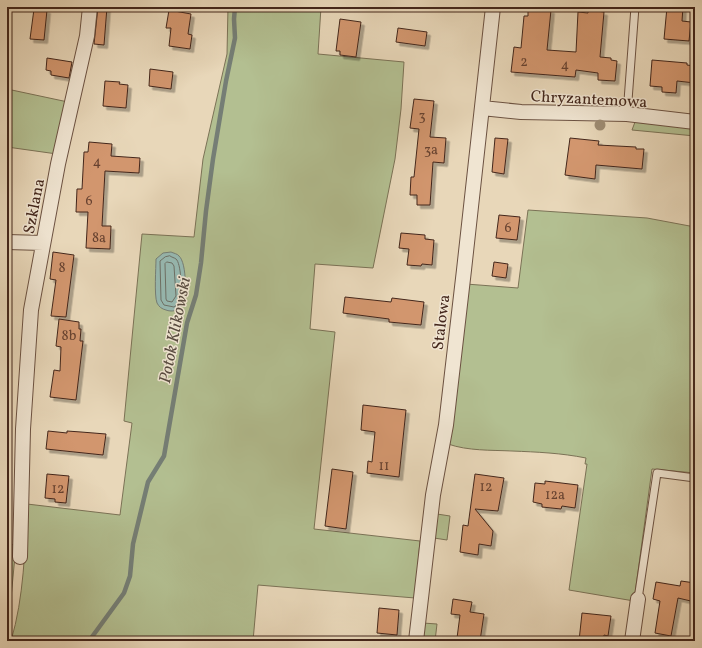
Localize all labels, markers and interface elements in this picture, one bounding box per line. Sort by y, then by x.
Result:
house number: 2 [520,53,528,72]
house number: 4 [561,56,569,75]
street label: Chryzantemowa [530,86,648,114]
house number: 3 [418,107,426,126]
house number: 3a [424,141,438,160]
house number: 4 [93,153,101,172]
street label: Szklana [19,177,51,236]
house number: 6 [85,192,93,211]
house number: 6 [504,219,512,238]
house number: 8a [92,229,106,248]
house number: 8 [58,259,66,278]
water label: Potok Klikowski [154,275,197,385]
street label: Stalowa [428,293,456,351]
house number: 8b [62,327,77,346]
house number: 11 [379,457,389,476]
house number: 12 [480,478,492,497]
house number: 12 [52,480,64,499]
house number: 12a [545,486,565,505]

